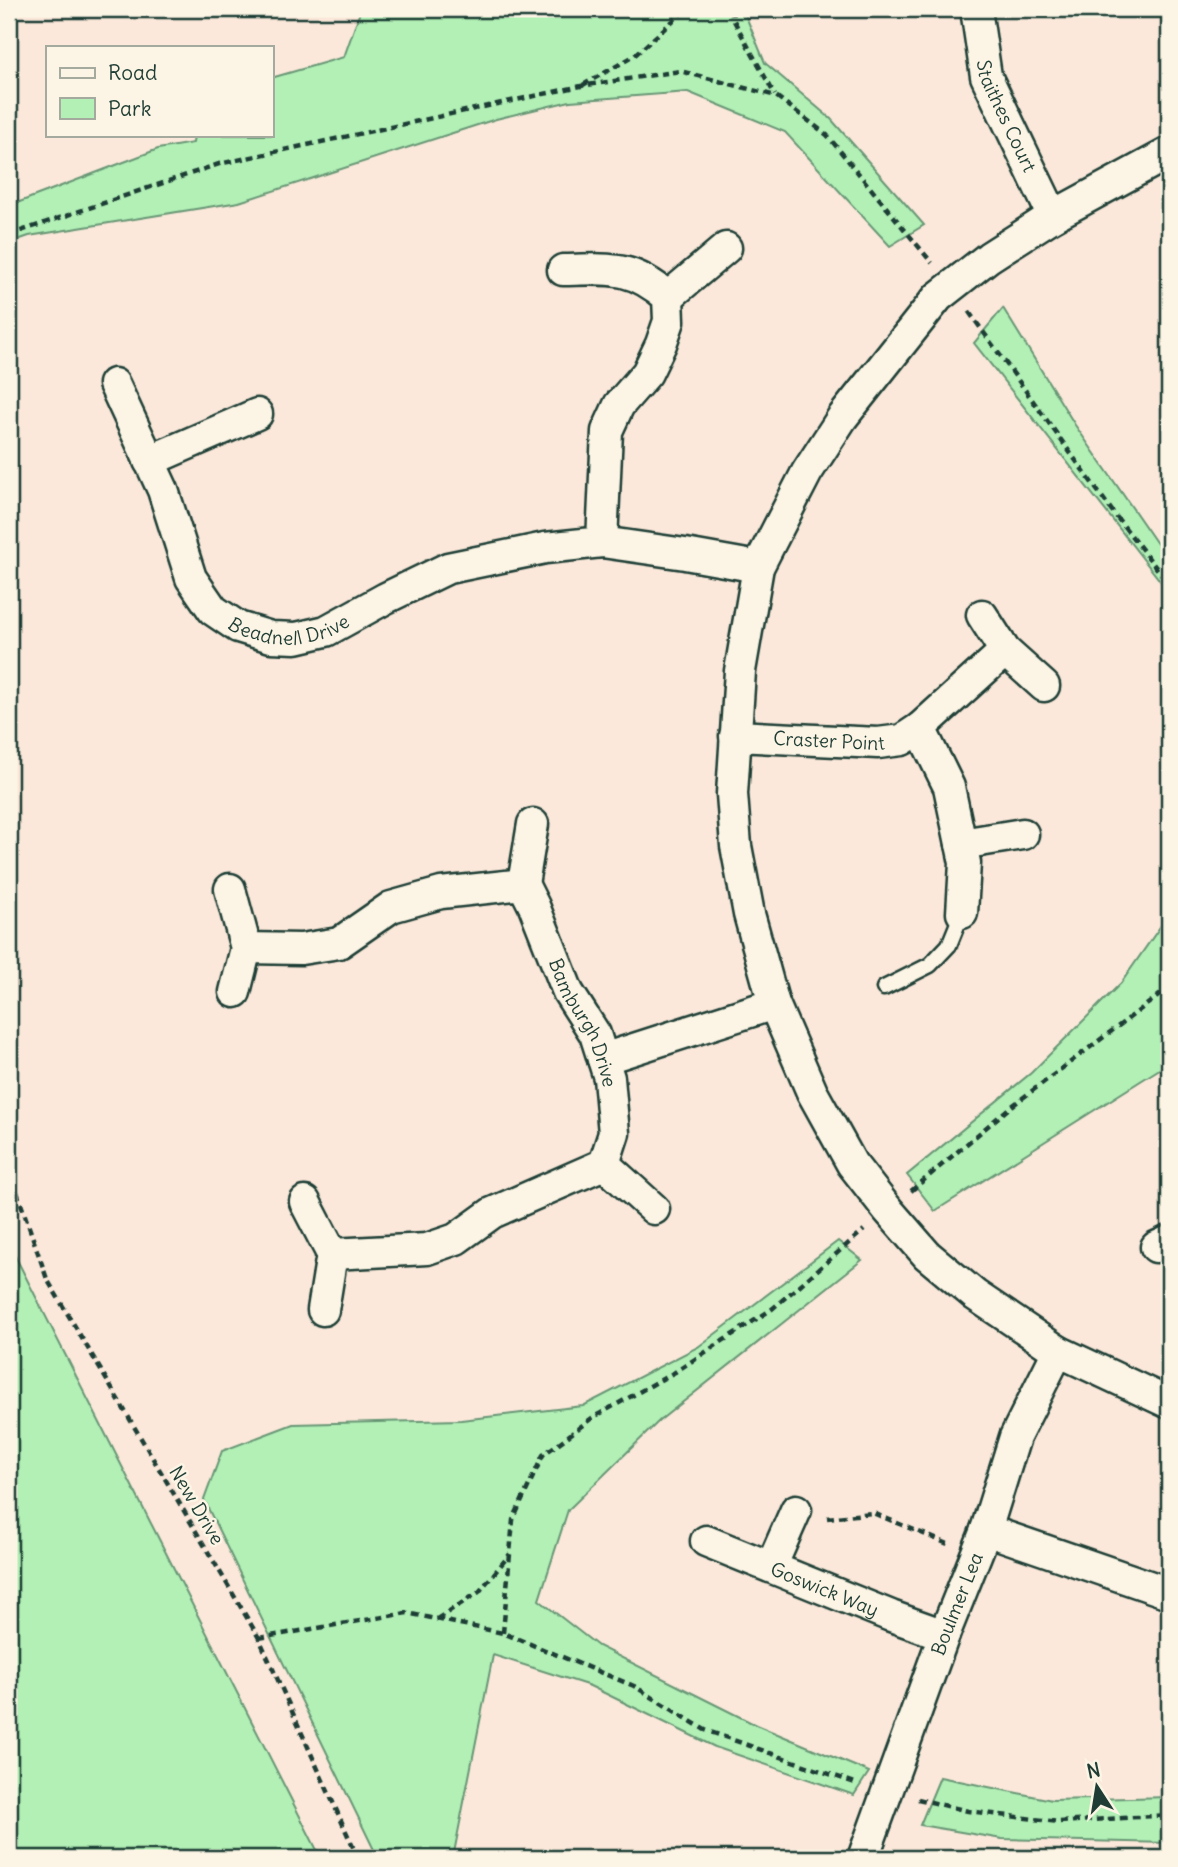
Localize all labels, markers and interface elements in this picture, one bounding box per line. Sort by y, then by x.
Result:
legend [46,46,273,136]
street label: Staithes Court [972,58,1042,176]
text: Road [108,59,157,86]
text: Park [108,95,151,122]
street label: Beadnell Drive [224,609,353,650]
street label: Craster Point [773,726,886,755]
street label: Bamburgh Drive [544,955,622,1088]
street label: New Drive [164,1461,230,1549]
street label: Boulmer Lea [926,1549,988,1658]
street label: Goswick Way [767,1556,882,1622]
north arrow [1062,1752,1132,1822]
text: N [1085,1757,1102,1783]

